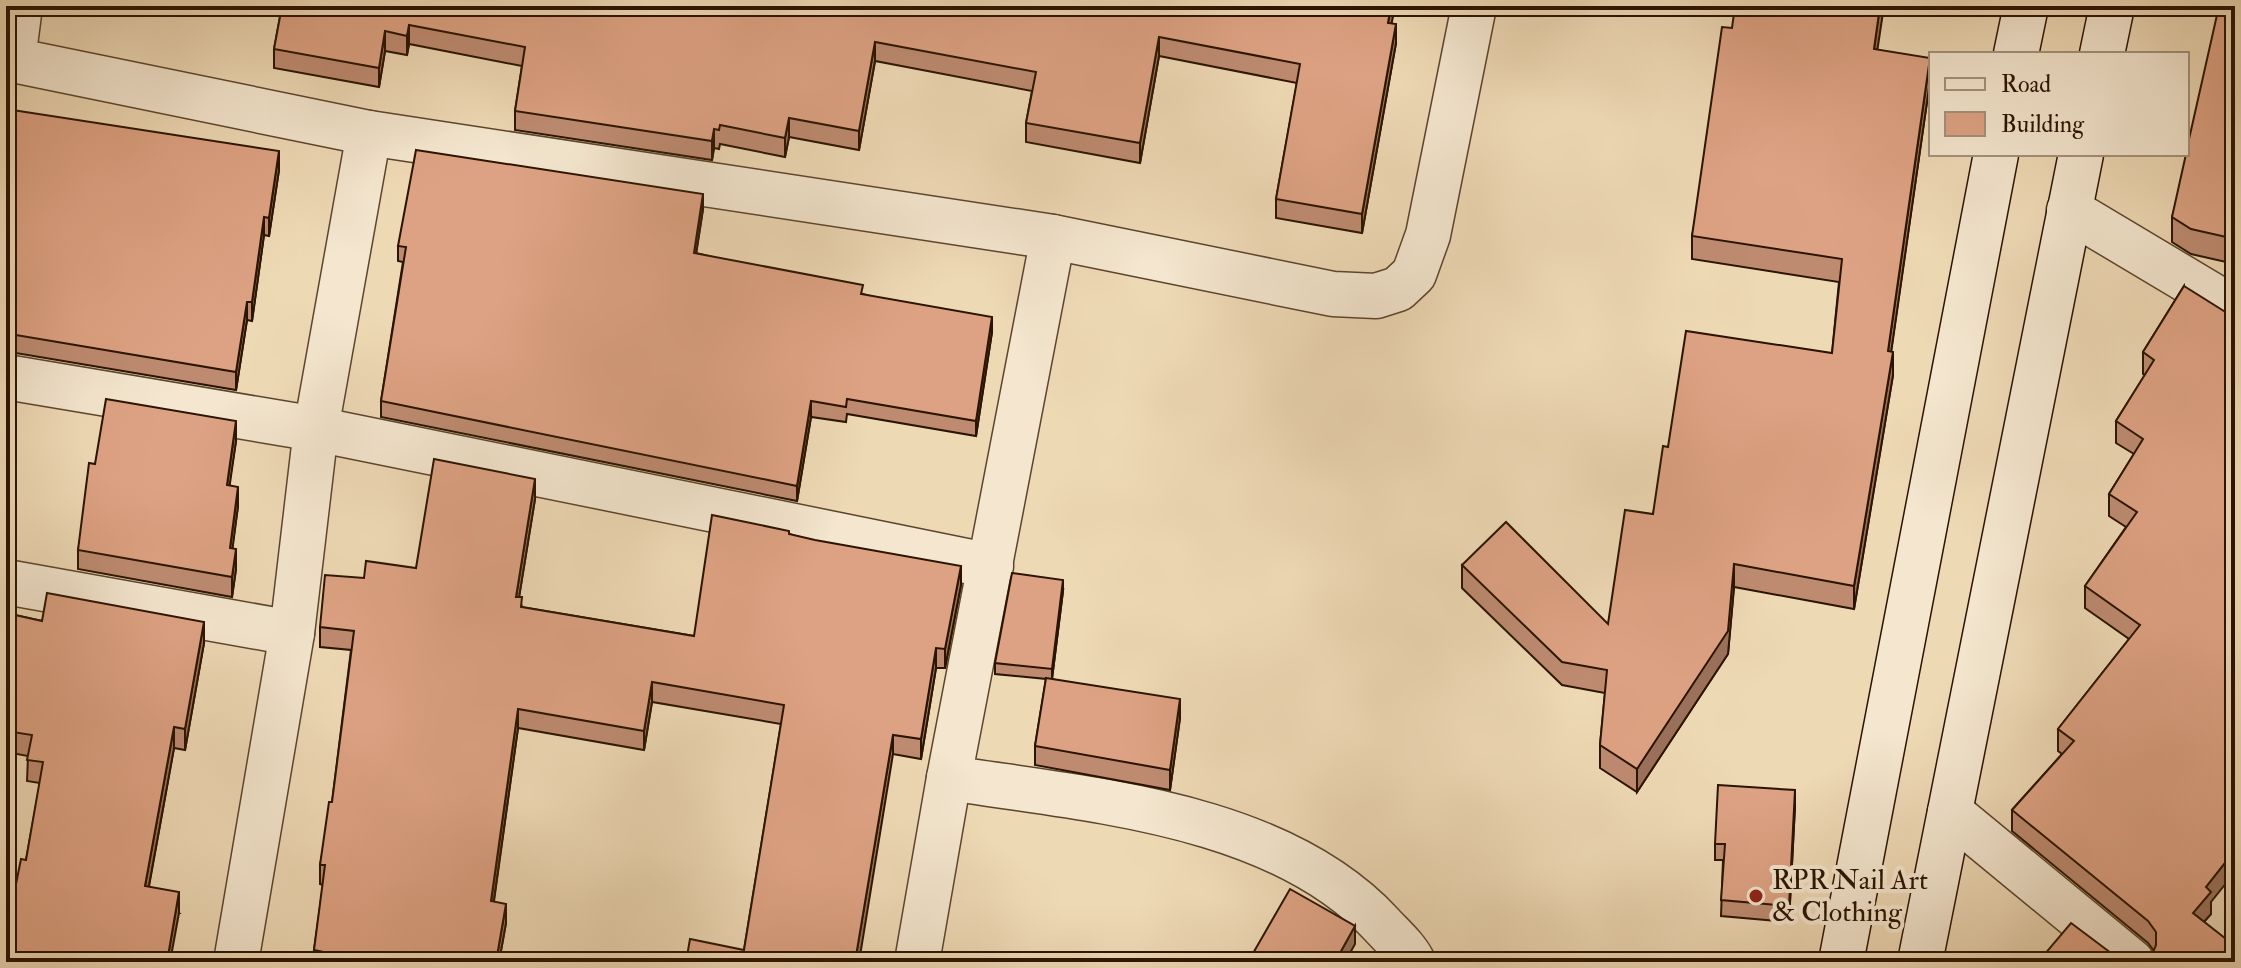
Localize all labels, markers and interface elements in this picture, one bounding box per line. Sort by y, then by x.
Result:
legend [1929,52,2189,156]
text: Road [2001,69,2051,100]
text: Building [2001,109,2085,140]
place label: RPR Nail Art & Clothing [1772,863,1928,930]
marker: RPR Nail Art & Clothing [1747,887,1765,905]

